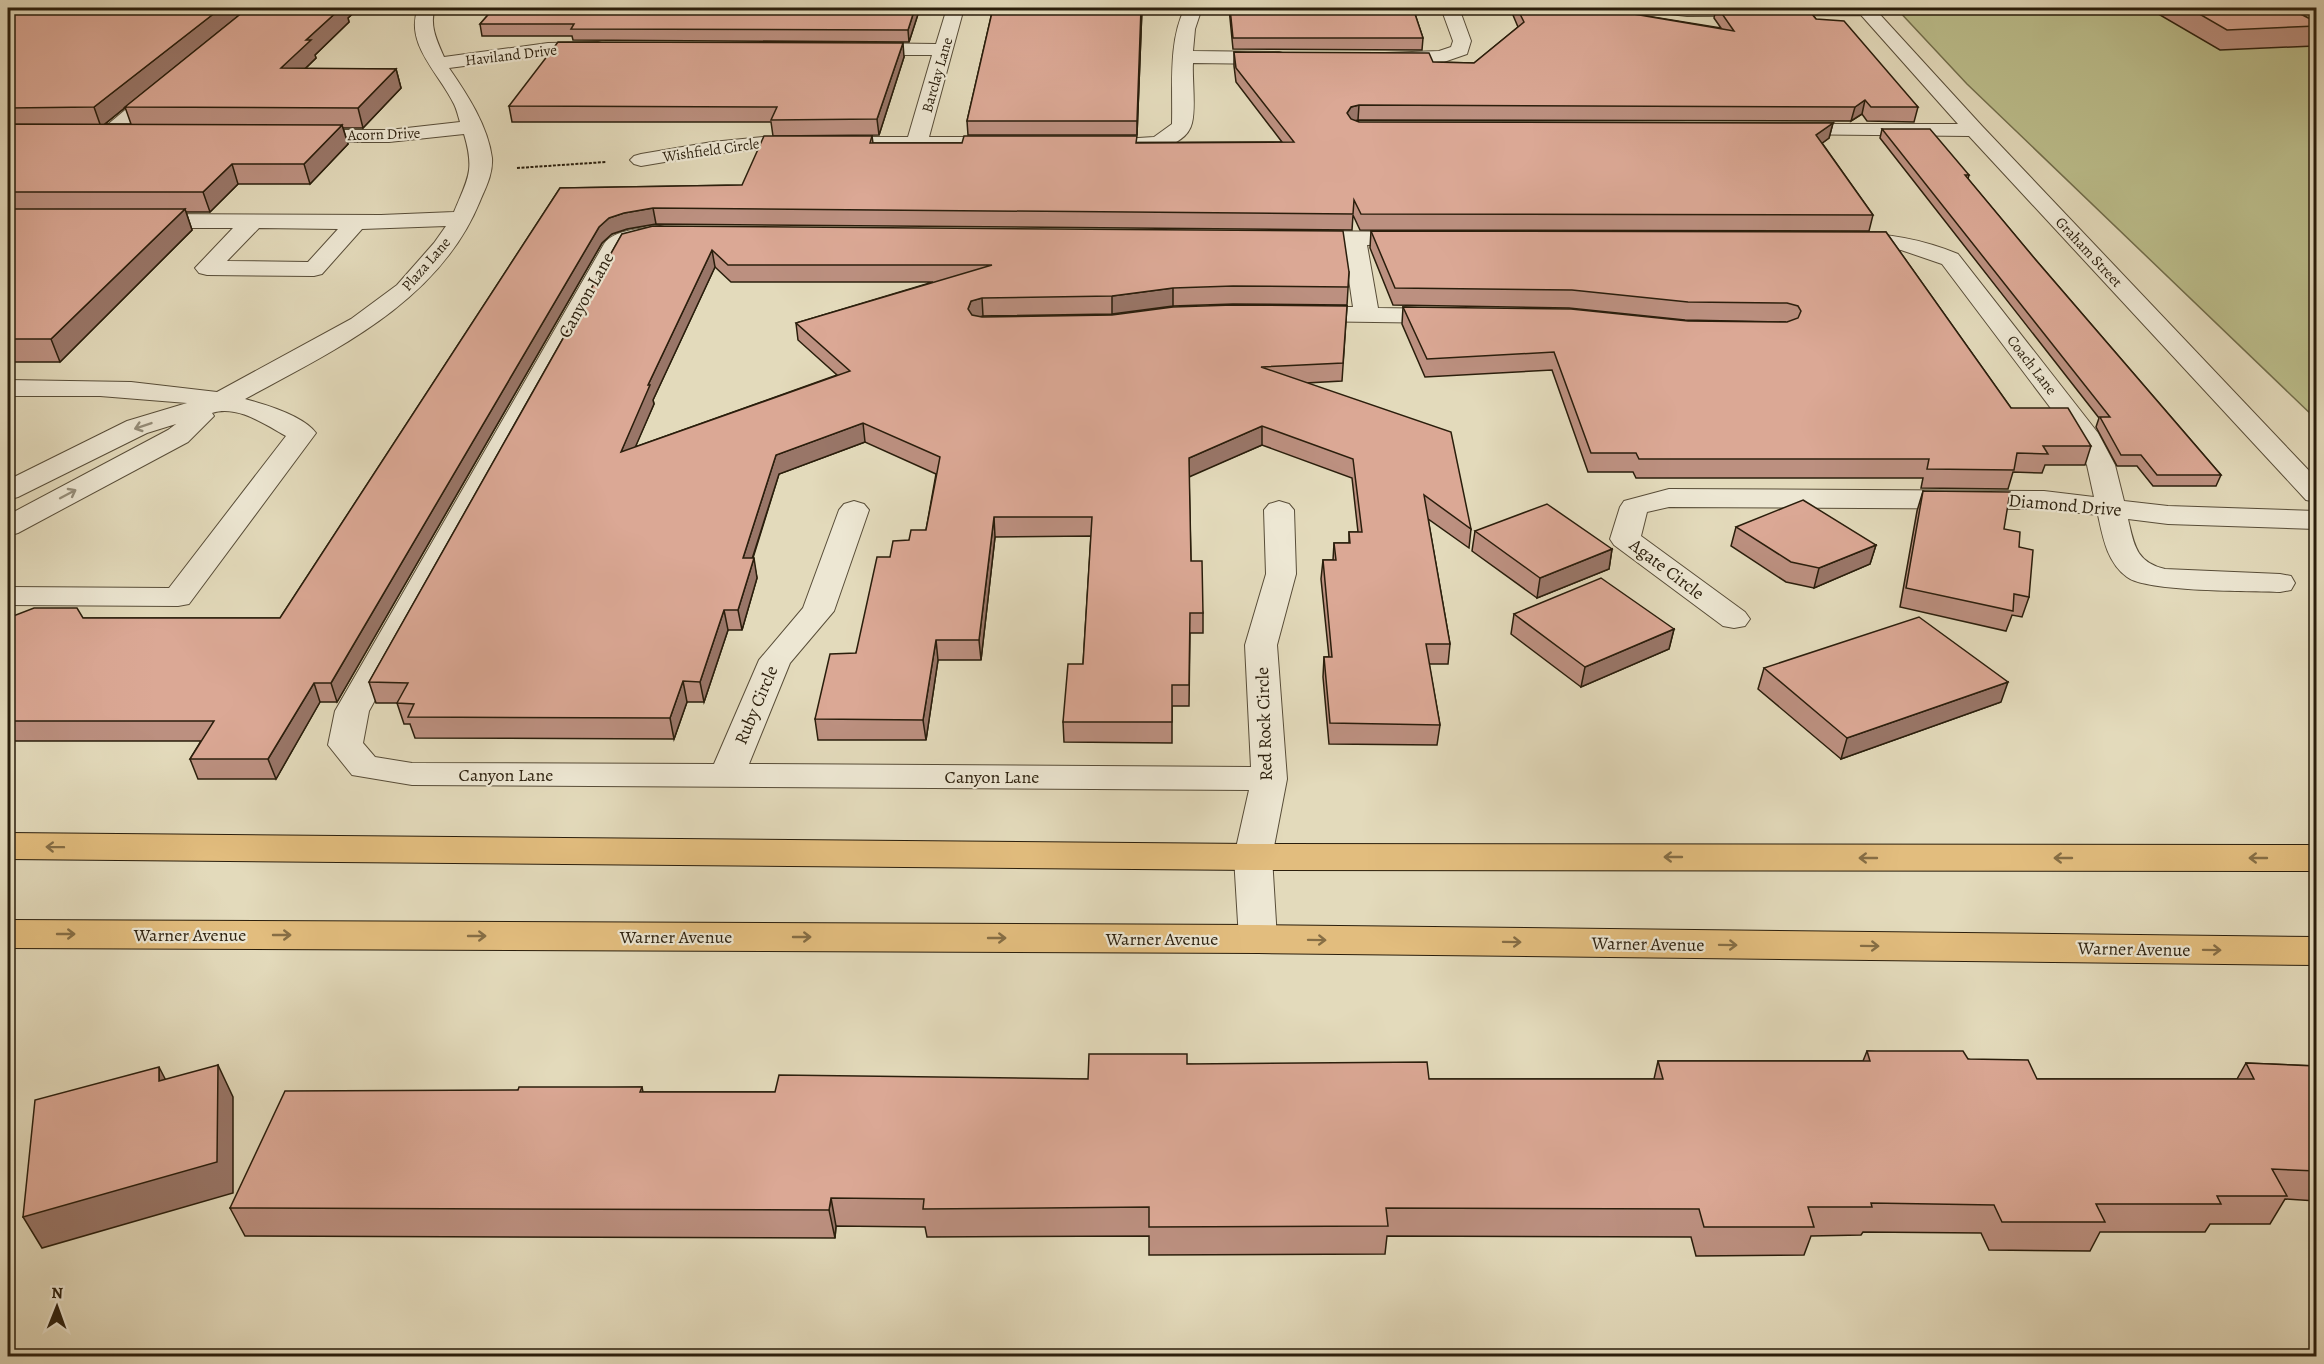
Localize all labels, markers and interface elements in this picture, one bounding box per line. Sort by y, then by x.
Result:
street label: Barclay Lane [917,35,957,115]
street label: Haviland Drive [464,39,558,71]
street label: Acorn Drive [346,123,421,145]
street label: Wishfield Circle [660,133,761,167]
street label: Graham Street [2051,212,2127,292]
street label: Plaza Lane [397,233,455,295]
street label: Canyon Lane [553,248,619,342]
street label: Coach Lane [2002,331,2062,399]
one-way arrow [134,421,153,432]
one-way arrow [58,488,76,499]
street label: Diamond Drive [2007,488,2123,522]
street label: Agate Circle [1624,532,1709,605]
street label: Ruby Circle [729,662,783,748]
street label: Red Rock Circle [1250,667,1278,781]
street label: Canyon Lane [459,763,553,787]
street label: Canyon Lane [945,765,1039,789]
one-way arrow [45,841,65,853]
one-way arrow [1664,852,1684,863]
one-way arrow [1859,852,1879,864]
one-way arrow [2054,852,2074,864]
one-way arrow [2249,852,2269,864]
street label: Warner Avenue [133,923,246,947]
street label: Warner Avenue [619,925,732,949]
street label: Warner Avenue [1105,927,1218,951]
one-way arrow [55,928,75,940]
one-way arrow [271,929,291,941]
one-way arrow [466,930,486,942]
one-way arrow [791,931,811,943]
street label: Warner Avenue [1590,931,1705,957]
one-way arrow [986,932,1006,944]
one-way arrow [1306,934,1326,946]
one-way arrow [1501,936,1521,948]
street label: Warner Avenue [2076,936,2191,962]
one-way arrow [1717,939,1737,951]
one-way arrow [1860,940,1880,952]
one-way arrow [2201,944,2221,956]
north arrow [27,1277,87,1337]
text: N [51,1282,64,1304]

